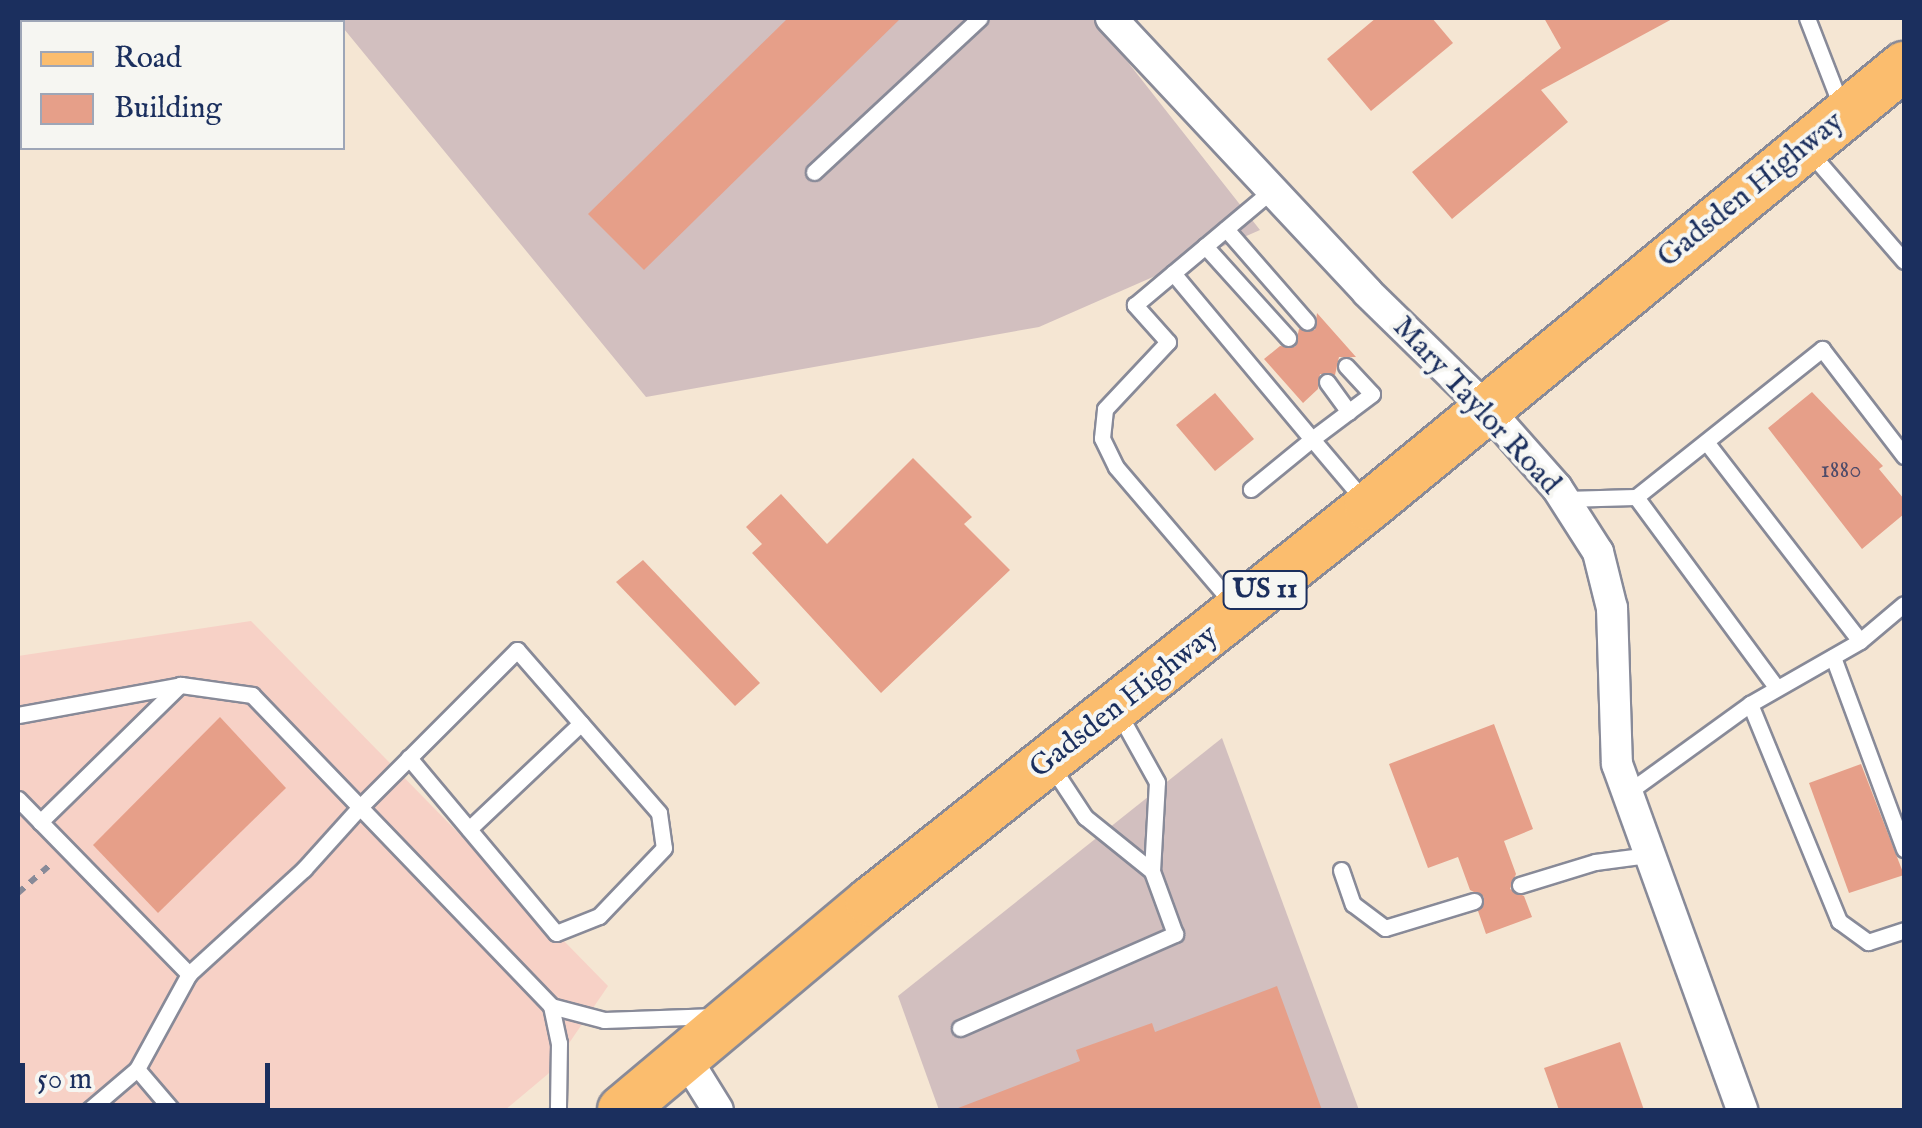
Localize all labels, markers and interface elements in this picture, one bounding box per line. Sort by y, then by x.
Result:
legend [20,20,345,150]
text: Road [114,40,182,78]
text: Building [114,90,222,128]
street label: Gadsden Highway [1651,104,1851,276]
street label: Mary Taylor Road [1385,310,1567,502]
house number: 1880 [1820,455,1862,485]
road number: US 11 [1222,567,1308,613]
street label: Gadsden Highway [1023,618,1225,786]
scale bar [25,1043,275,1105]
text: 50 m [37,1061,92,1099]

